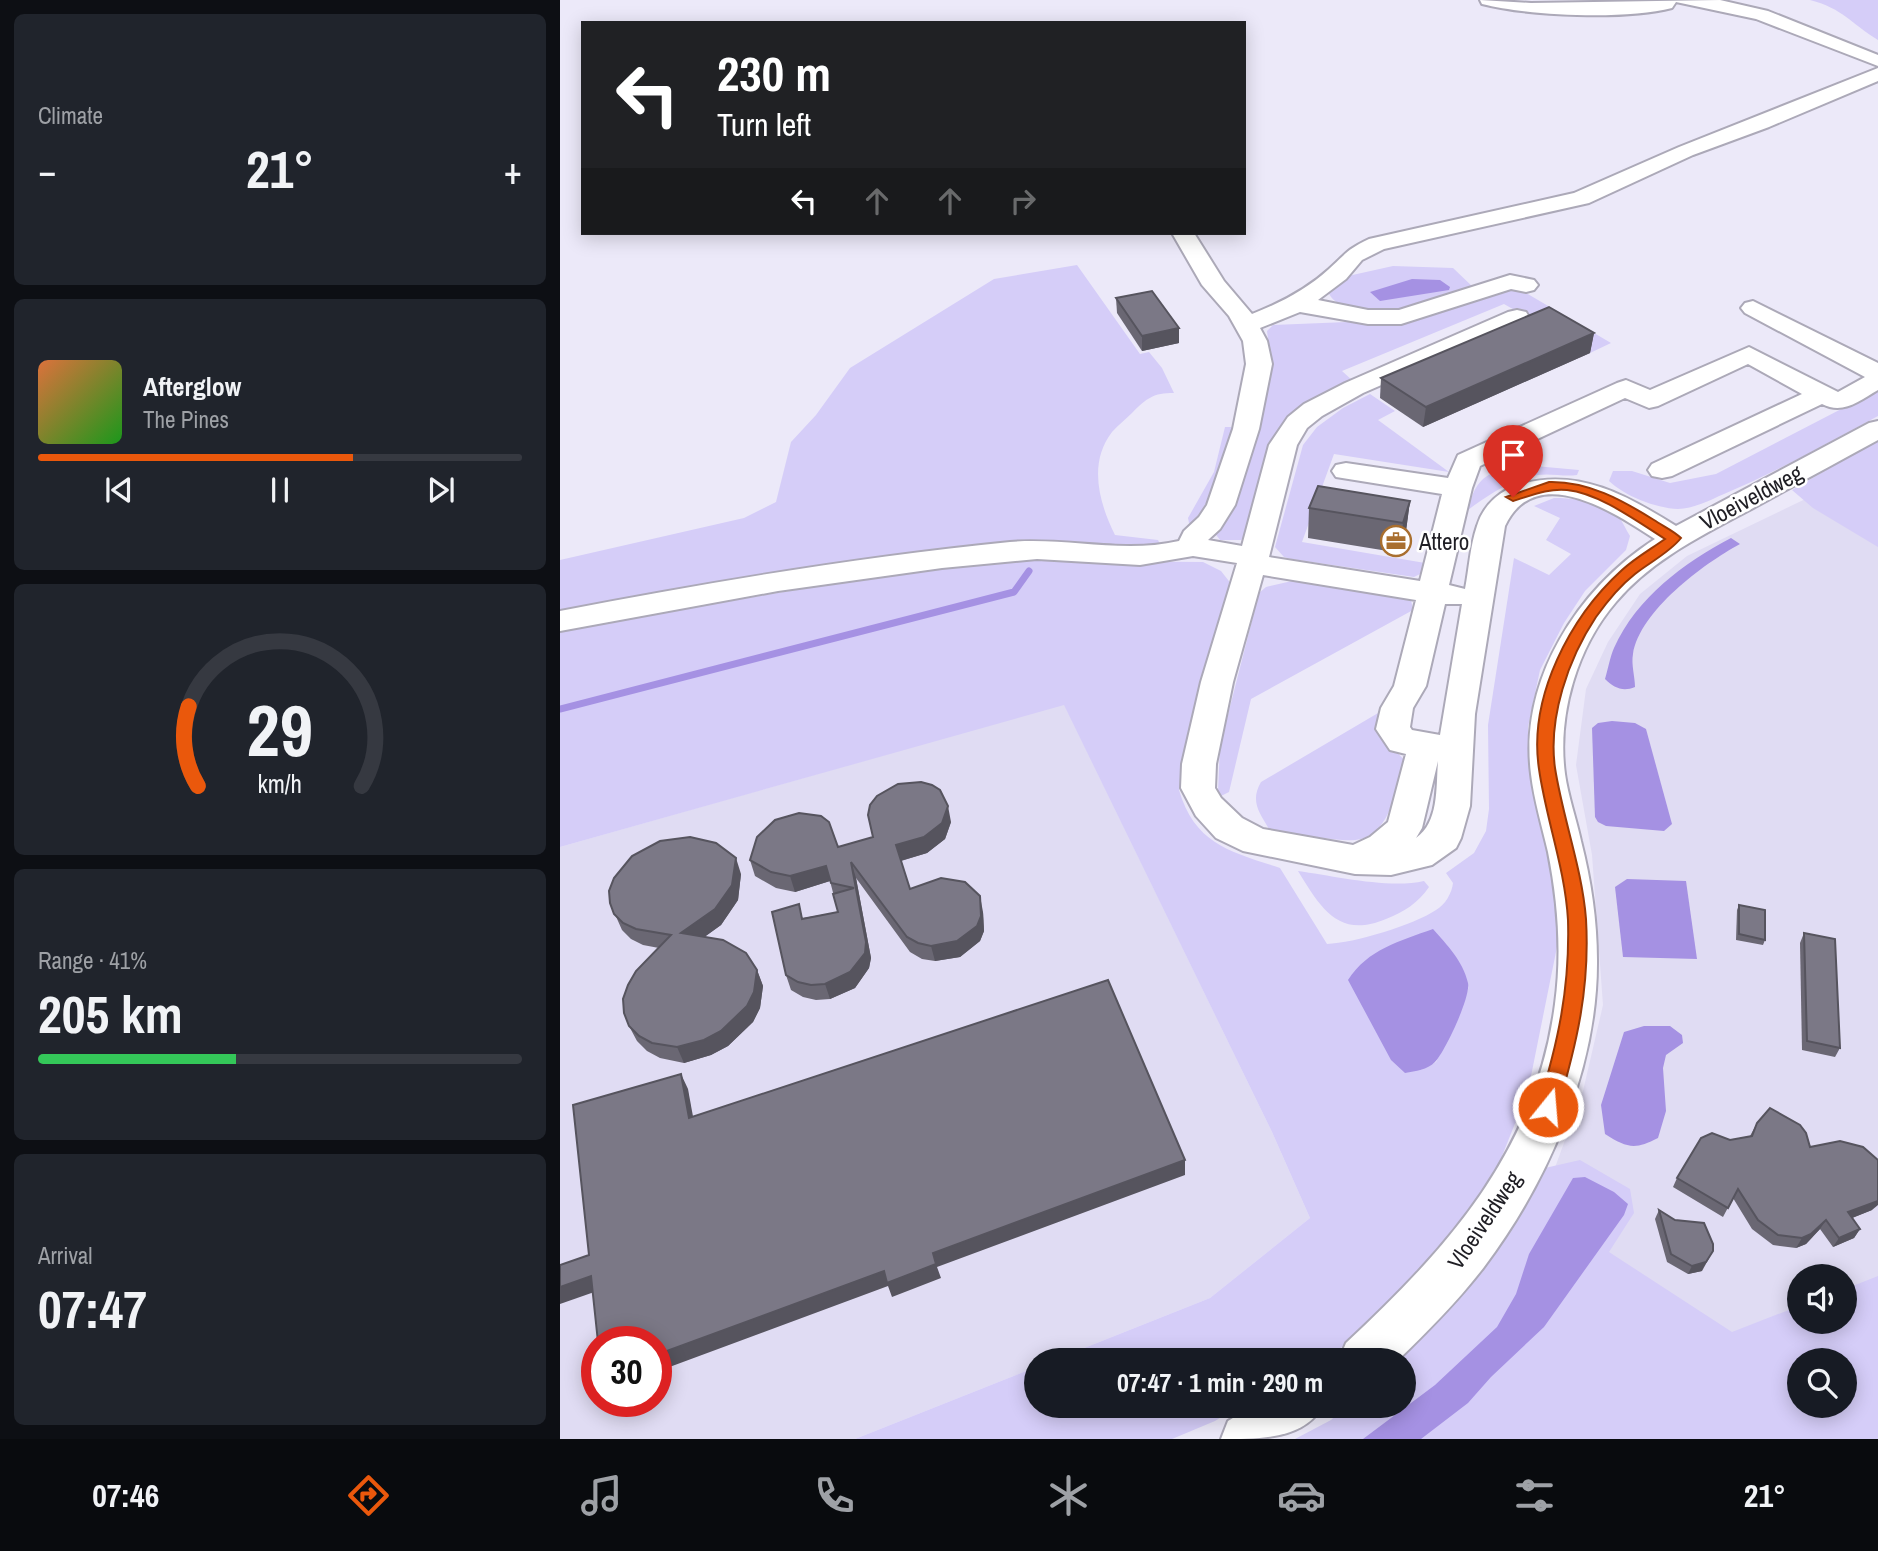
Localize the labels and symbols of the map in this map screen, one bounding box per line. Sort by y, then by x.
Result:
pin [1483,425,1543,497]
street label: Vloeiveldweg [1694,457,1808,537]
office icon: Attero [1379,524,1413,558]
place label: Attero [1418,526,1469,557]
position arrow [1511,1070,1585,1144]
street label: Vloeiveldweg [1440,1164,1528,1275]
speed limit sign: 30 [581,1326,672,1417]

